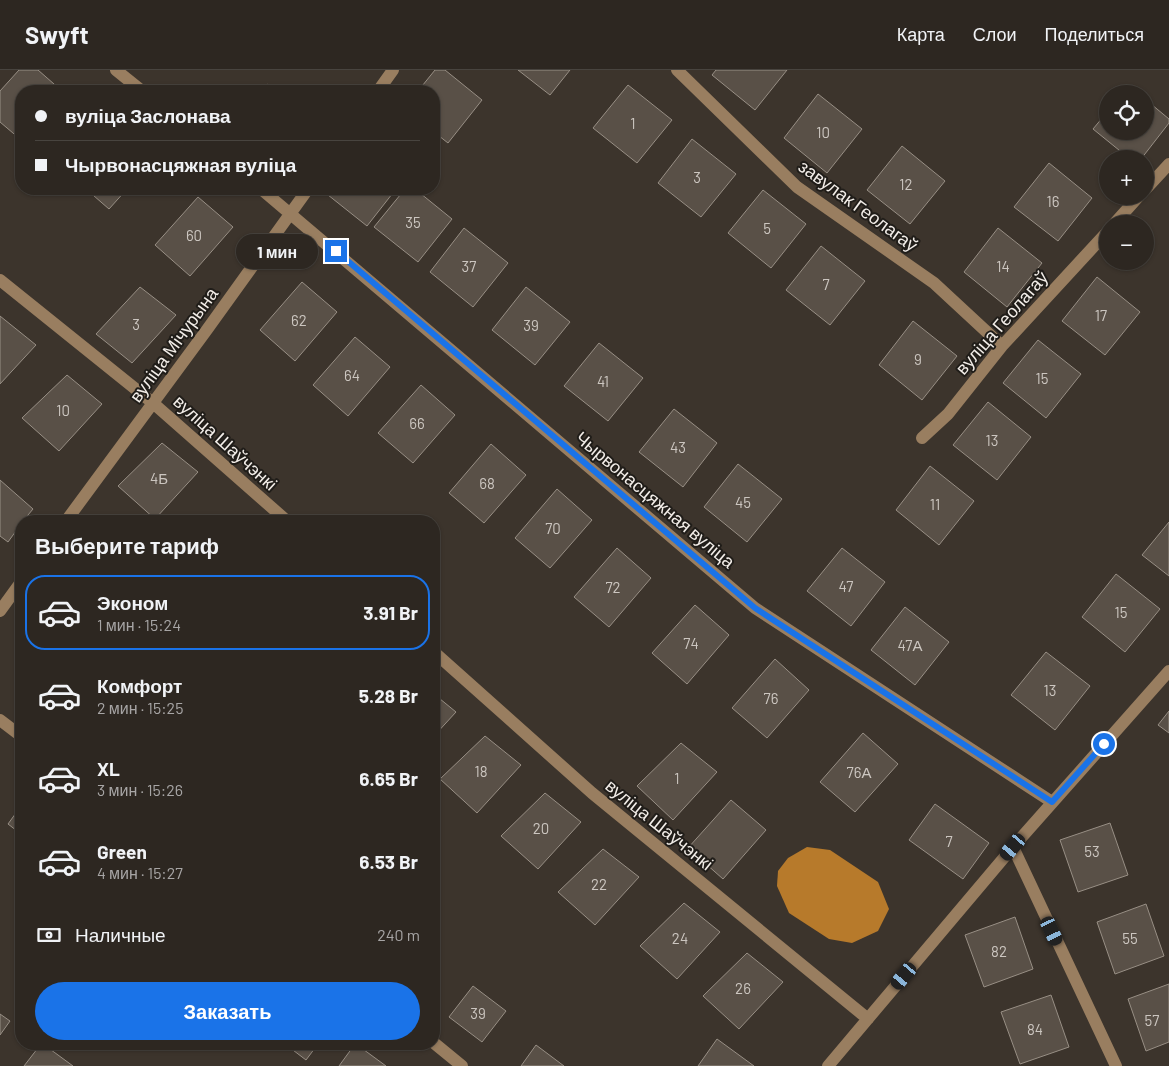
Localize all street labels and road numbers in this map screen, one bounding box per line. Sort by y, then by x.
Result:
street label: завулак Геолагаў [795,155,922,256]
street label: вуліца Геолагаў [950,266,1052,379]
street label: вуліца Мічурына [124,282,223,406]
street label: вуліца Шаўчэнкі [169,390,282,495]
street label: Чырвонасцяжная вуліца [571,426,741,573]
street label: вуліца Шаўчэнкі [601,774,718,874]

